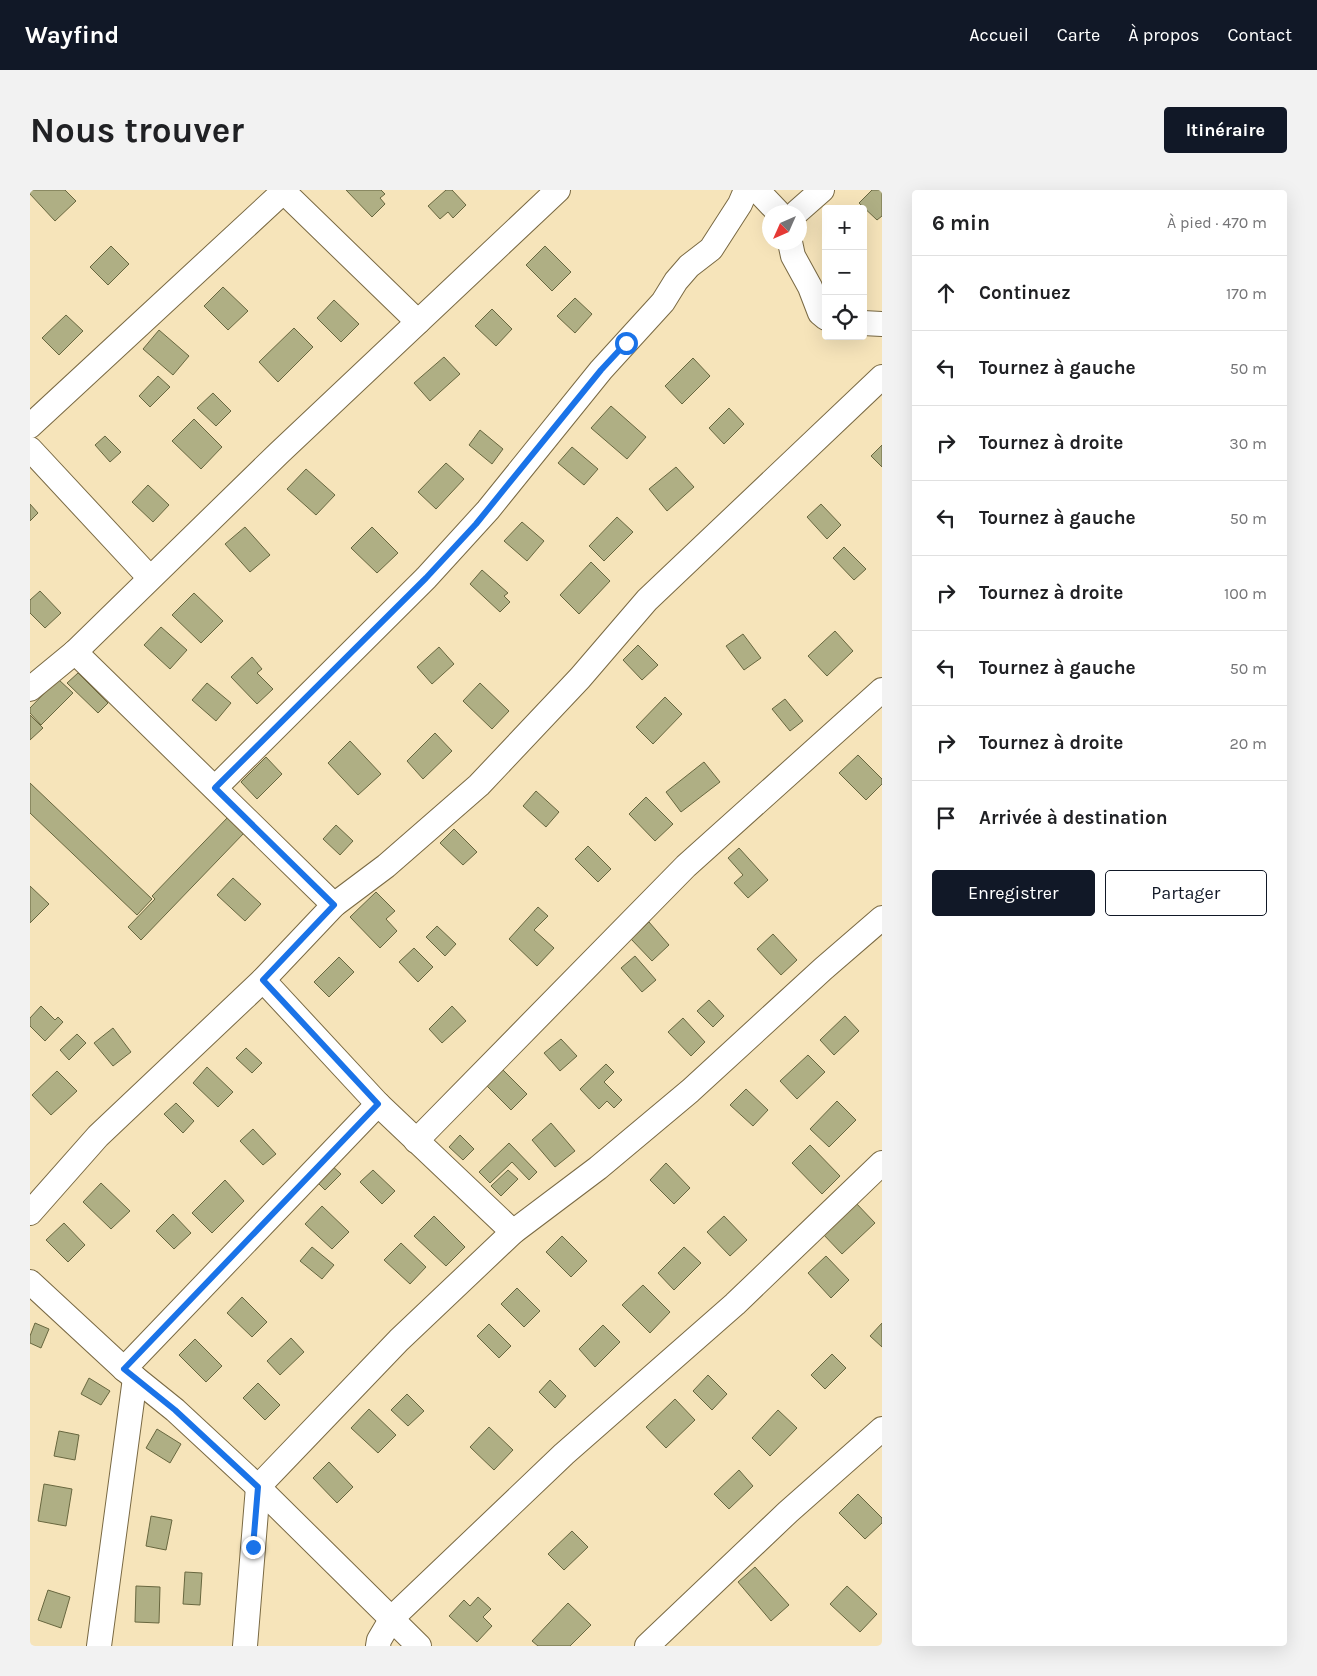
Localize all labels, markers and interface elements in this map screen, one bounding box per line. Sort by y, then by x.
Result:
text: Wayfind [25,21,119,49]
text: Accueil [969,24,1029,46]
text: Carte [1057,24,1100,46]
text: À propos [1128,24,1200,46]
text: Contact [1228,24,1292,46]
button: Itinéraire [1164,107,1287,153]
text: Nous trouver [30,110,244,151]
north arrow [762,205,807,250]
map controls [822,205,867,340]
button: + [822,205,867,250]
text: 6 min [932,211,990,235]
text: À pied · 470 m [1167,213,1267,232]
button: − [822,250,867,295]
icon: ahead [932,279,960,307]
text: Continuez [979,282,1071,304]
text: 170 m [1226,284,1267,303]
button: locate [822,295,867,340]
route start [615,332,638,355]
icon: left [932,354,960,382]
text: Tournez à gauche [979,357,1136,379]
text: 50 m [1230,359,1267,378]
icon: right [932,429,960,457]
text: Tournez à droite [979,432,1123,454]
text: 30 m [1229,434,1267,453]
icon: left [932,504,960,532]
text: Tournez à gauche [979,507,1136,529]
text: 50 m [1230,509,1267,528]
icon: right [932,579,960,607]
text: Tournez à droite [979,582,1123,604]
text: 100 m [1224,584,1267,603]
icon: left [932,654,960,682]
text: Tournez à gauche [979,657,1136,679]
text: 50 m [1230,659,1267,678]
icon: right [932,729,960,757]
text: Tournez à droite [979,732,1123,754]
text: 20 m [1229,734,1267,753]
icon: arrive [932,804,960,832]
text: Arrivée à destination [979,807,1168,829]
button: Enregistrer [932,870,1095,916]
button: Partager [1105,870,1267,916]
route end [242,1536,265,1559]

